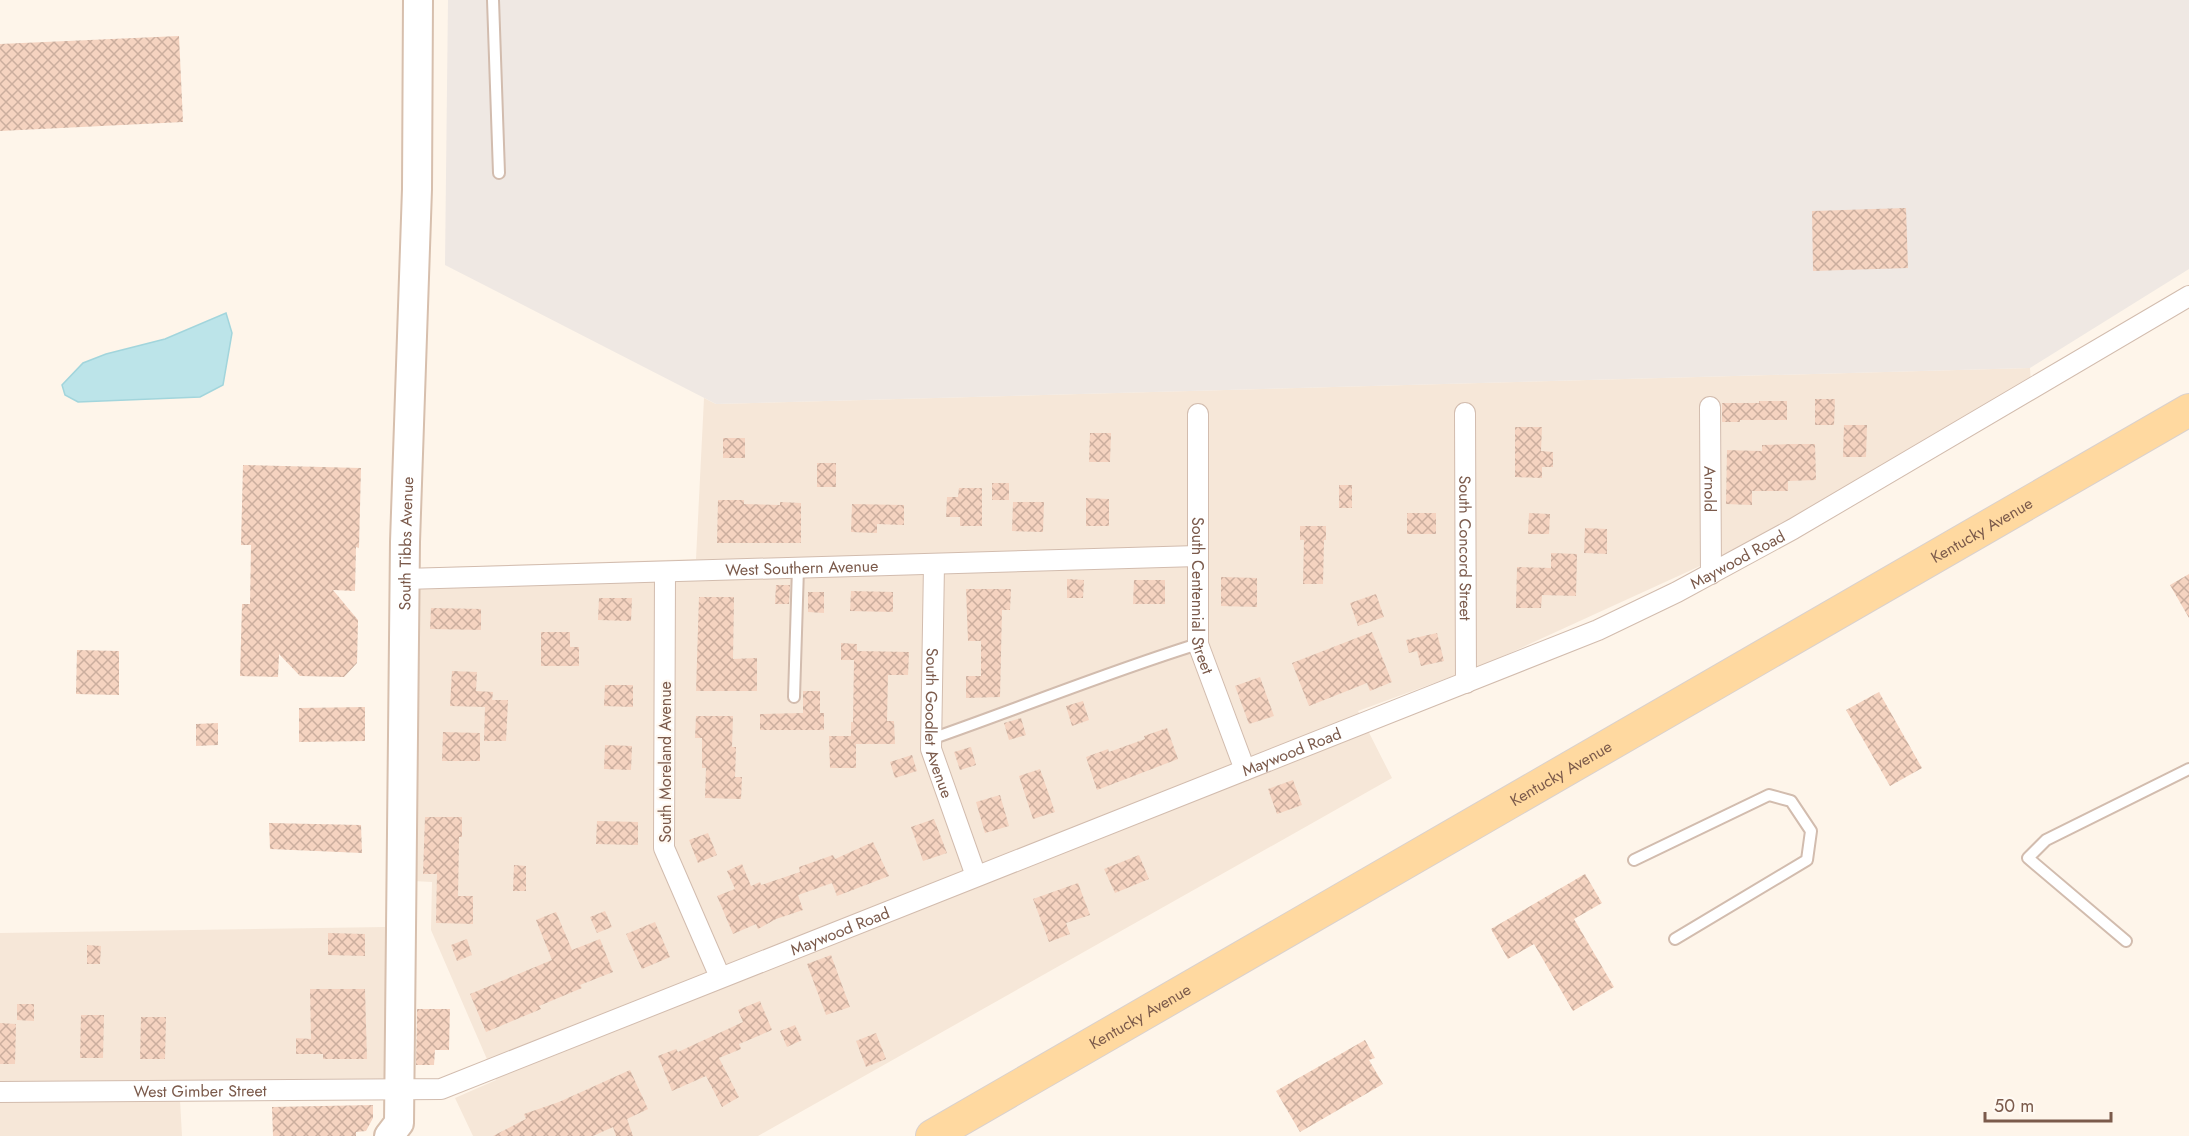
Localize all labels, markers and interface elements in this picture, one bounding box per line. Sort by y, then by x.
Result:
street label: Arnold [1698,466,1722,512]
street label: South Concord Street [1453,475,1477,621]
street label: South Tibbs Avenue [393,476,419,611]
street label: Kentucky Avenue [1927,492,2037,569]
street label: South Centennial Street [1186,517,1219,677]
street label: Maywood Road [1686,525,1789,595]
street label: West Southern Avenue [725,554,879,582]
street label: South Goodlet Avenue [919,648,958,801]
street label: South Moreland Avenue [654,681,677,843]
street label: Maywood Road [1239,722,1345,782]
street label: Kentucky Avenue [1506,735,1616,812]
street label: Maywood Road [787,901,893,961]
street label: Kentucky Avenue [1085,978,1195,1055]
street label: West Gimber Street [133,1079,267,1103]
scale bar [1985,1085,2111,1123]
text: 50 m [1994,1093,2034,1119]

